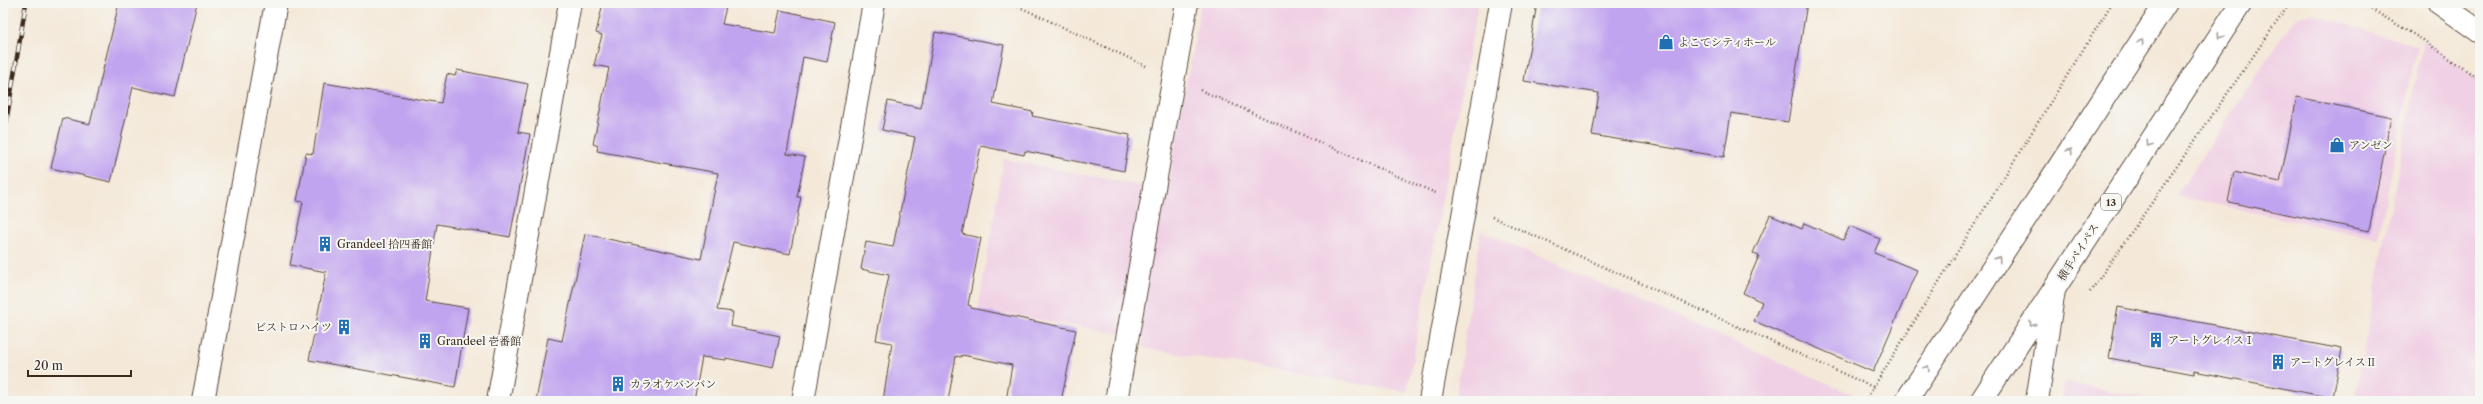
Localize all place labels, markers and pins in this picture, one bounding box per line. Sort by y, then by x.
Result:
shop icon: よこてシティホール [1657,33,1675,51]
place label: よこてシティホール [1678,35,1776,49]
shop icon: アンゼン [2328,136,2346,154]
place label: アンゼン [2349,138,2393,152]
building icon: Grandeel 拾四番館 [316,235,334,253]
place label: Grandeel 拾四番館 [337,237,432,251]
building icon: ビストロハイツ [335,318,353,336]
place label: ビストロハイツ [255,320,332,334]
building icon: アートグレイスⅠ [2147,331,2165,349]
building icon: Grandeel 壱番館 [416,332,434,350]
place label: アートグレイスⅠ [2168,333,2255,347]
place label: Grandeel 壱番館 [437,334,521,348]
building icon: アートグレイスⅡ [2269,353,2287,371]
place label: アートグレイスⅡ [2290,355,2377,369]
building icon: カラオケバンバン [609,375,627,393]
place label: カラオケバンバン [630,377,716,391]

